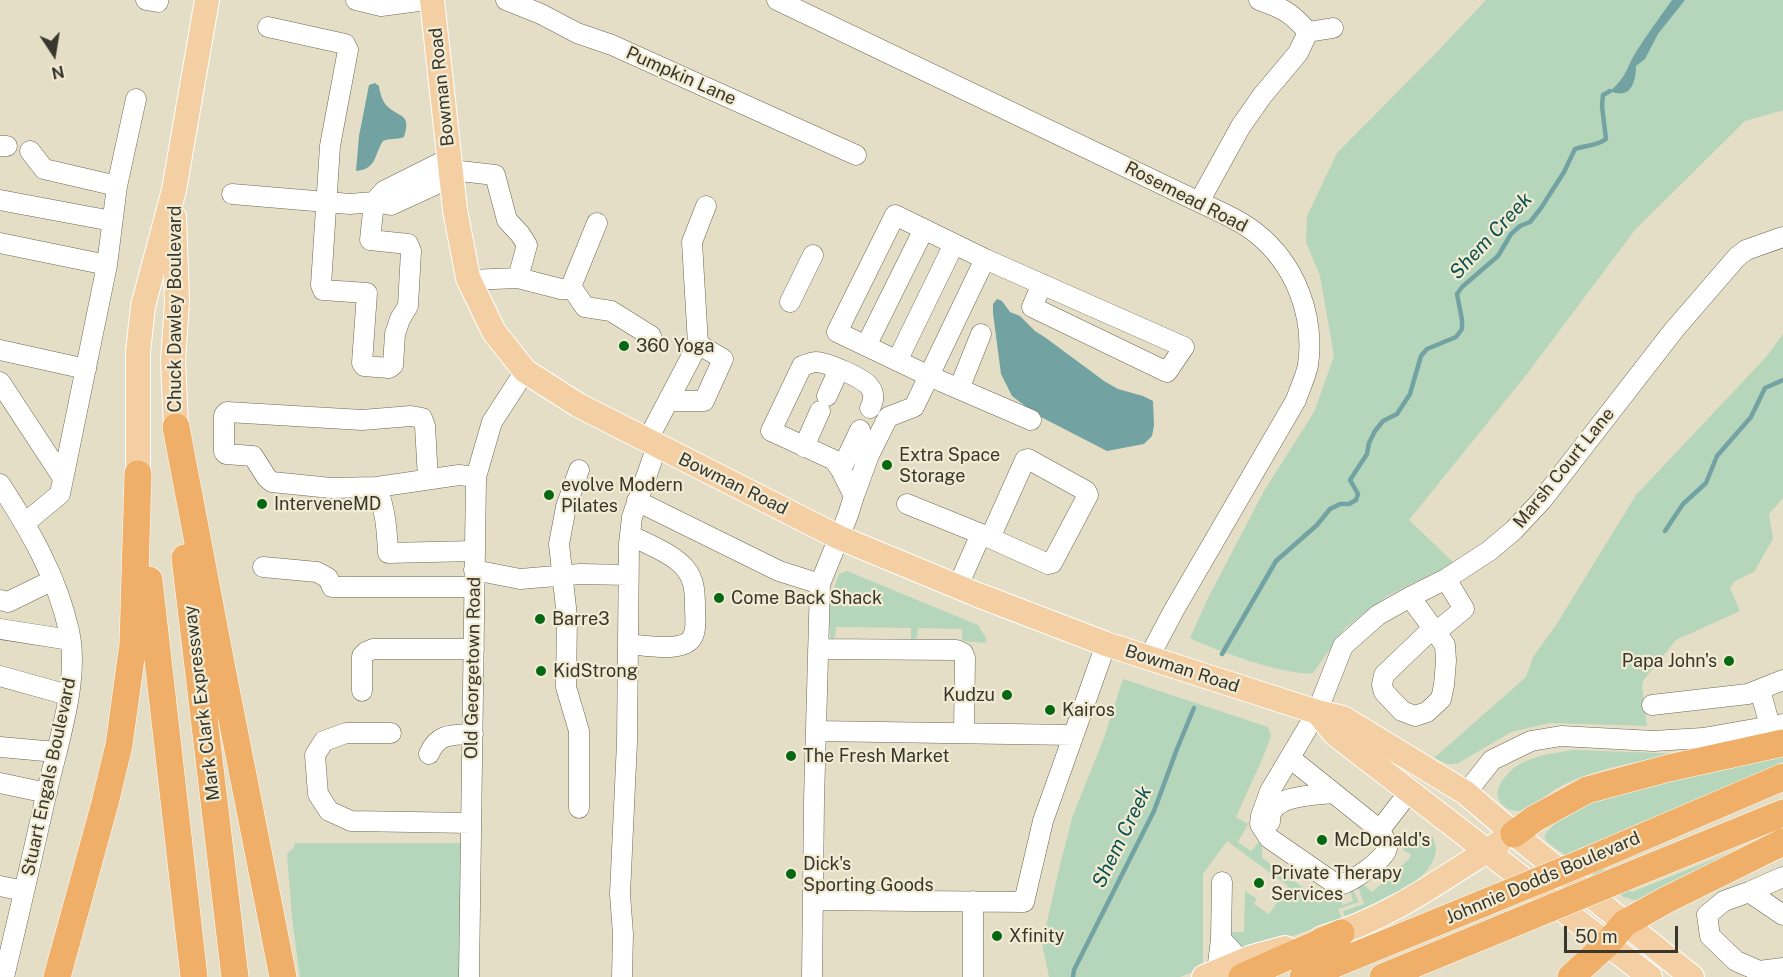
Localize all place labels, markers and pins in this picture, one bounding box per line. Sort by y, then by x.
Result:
place label: 360 Yoga [636,335,715,357]
marker: 360 Yoga [617,339,631,353]
place label: Extra Space Storage [899,444,1000,486]
marker: Extra Space Storage [880,458,894,472]
place label: evolve Modern Pilates [561,474,683,516]
marker: evolve Modern Pilates [542,488,556,502]
place label: InterveneMD [274,493,381,515]
marker: InterveneMD [255,497,269,511]
place label: Come Back Shack [731,587,882,609]
marker: Come Back Shack [712,591,726,605]
place label: Barre3 [552,608,609,630]
marker: Barre3 [533,612,547,626]
place label: Papa John's [1622,650,1717,672]
marker: Papa John's [1722,654,1736,668]
place label: KidStrong [553,660,638,682]
marker: KidStrong [534,664,548,678]
place label: Kudzu [943,684,995,706]
marker: Kudzu [1000,688,1014,702]
place label: Kairos [1062,699,1115,721]
marker: Kairos [1043,703,1057,717]
place label: The Fresh Market [803,745,950,767]
marker: The Fresh Market [784,749,798,763]
place label: McDonald's [1334,829,1430,851]
marker: McDonald's [1315,833,1329,847]
place label: Dick's Sporting Goods [803,853,934,896]
place label: Private Therapy Services [1271,862,1402,904]
marker: Dick's Sporting Goods [784,867,798,881]
marker: Private Therapy Services [1252,876,1266,890]
place label: Xfinity [1009,925,1064,947]
marker: Xfinity [990,929,1004,943]

